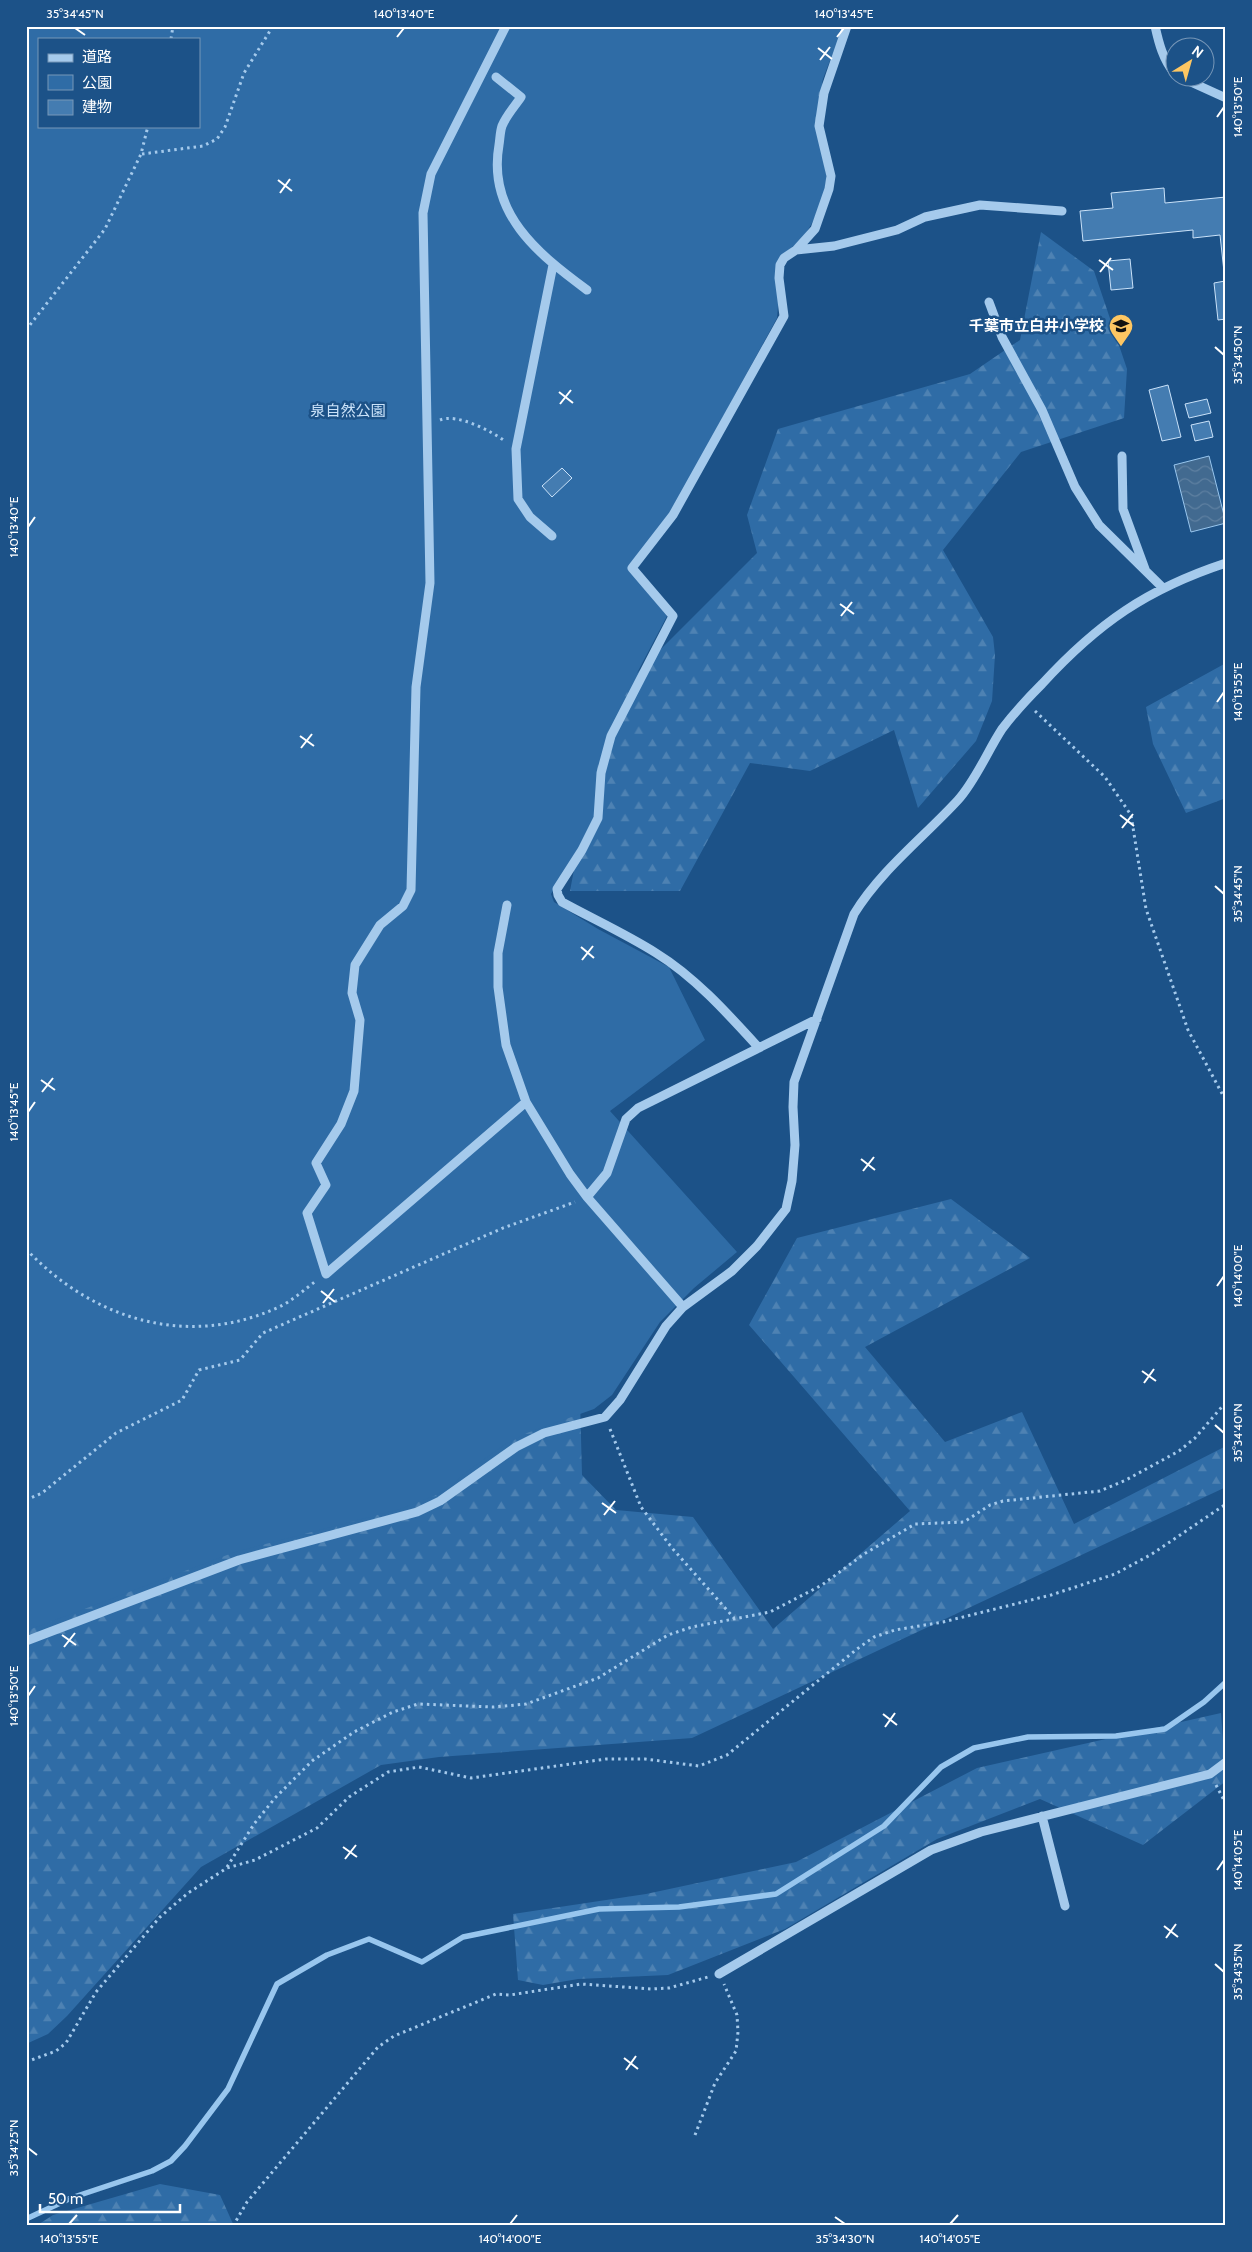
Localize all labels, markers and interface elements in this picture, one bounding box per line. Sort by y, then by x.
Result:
text: 35°34'45"N [46,6,104,21]
text: 140°13'40"E [374,6,435,21]
text: 140°13'45"E [815,6,874,21]
legend [38,38,200,128]
north arrow [1164,38,1214,88]
text: N [1188,41,1207,62]
text: 道路 [82,48,112,66]
text: 公園 [82,74,112,92]
text: 140°13'50"E [1230,76,1245,137]
text: 建物 [82,98,112,116]
school or university icon: 千葉市立白井小学校 [1108,313,1134,347]
place label: 千葉市立白井小学校 [969,317,1104,335]
text: 35°34'50"N [1230,325,1245,385]
park label: 泉自然公園 [310,402,386,420]
text: 140°13'40"E [6,496,21,557]
text: 140°13'55"E [1230,662,1245,721]
text: 35°34'45"N [1230,865,1245,923]
text: 140°13'45"E [6,1082,21,1141]
text: 140°14'00"E [1230,1244,1245,1307]
text: 35°34'40"N [1230,1403,1245,1463]
text: 140°13'50"E [6,1665,21,1726]
text: 140°14'05"E [1230,1829,1245,1890]
text: 35°34'35"N [1230,1943,1245,2001]
text: 35°34'25"N [6,2120,21,2176]
scale bar [40,2182,180,2214]
text: 50 m [48,2190,83,2208]
text: 140°13'55"E [40,2231,99,2246]
text: 140°14'00"E [479,2231,542,2246]
text: 35°34'30"N [815,2231,875,2246]
text: 140°14'05"E [920,2231,981,2246]

